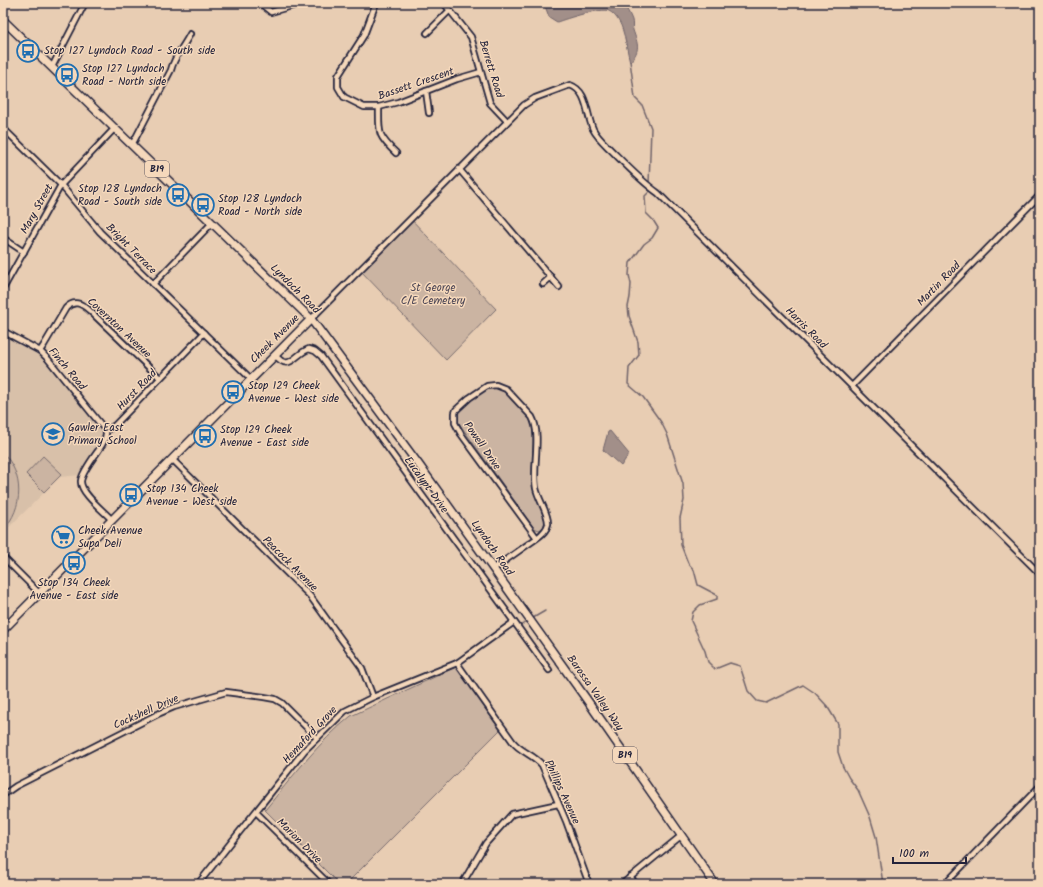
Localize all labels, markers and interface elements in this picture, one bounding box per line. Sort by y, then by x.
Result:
bus stop icon: Stop 127 Lyndoch Road - South side [15,38,41,64]
street label: Berrett Road [474,38,508,100]
place label: Stop 127 Lyndoch Road - South side [44,42,215,60]
place label: Stop 127 Lyndoch Road - North side [82,60,166,91]
bus stop icon: Stop 127 Lyndoch Road - North side [54,62,80,88]
street label: Bassett Crescent [376,62,457,105]
road number: B19 [145,161,169,177]
street label: Mary Street [16,180,59,237]
place label: Stop 128 Lyndoch Road - South side [78,180,162,211]
bus stop icon: Stop 128 Lyndoch Road - South side [165,182,191,208]
place label: Stop 128 Lyndoch Road - North side [218,190,302,221]
bus stop icon: Stop 128 Lyndoch Road - North side [190,192,216,218]
street label: Bright Terrace [101,219,161,279]
street label: Martin Road [913,257,966,311]
street label: Lyndoch Road [266,260,325,319]
park label: St George C/E Cemetery [401,279,466,310]
street label: Covernton Avenue [83,293,155,363]
street label: Harris Road [781,303,832,354]
street label: Cheek Avenue [246,310,304,368]
street label: Finch Road [44,343,91,395]
street label: Hurst Road [113,365,162,415]
place label: Stop 129 Cheek Avenue - West side [248,377,339,408]
bus stop icon: Stop 129 Cheek Avenue - West side [220,379,246,405]
street label: Powell Drive [459,418,505,474]
place label: Gawler East Primary School [68,419,137,450]
school or university icon: Gawler East Primary School [40,421,66,447]
place label: Stop 129 Cheek Avenue - East side [220,421,309,452]
bus stop icon: Stop 129 Cheek Avenue - East side [192,423,218,449]
street label: Eucalypt Drive [399,453,453,517]
place label: Stop 134 Cheek Avenue - West side [146,480,237,511]
bus stop icon: Stop 134 Cheek Avenue - West side [118,482,144,508]
street label: Lyndoch Road [466,516,518,580]
place label: Cheek Avenue Supa Deli [78,522,142,553]
supermarket icon: Cheek Avenue Supa Deli [50,524,76,550]
street label: Peacock Avenue [258,532,322,596]
bus stop icon: Stop 134 Cheek Avenue - East side [61,550,87,576]
place label: Stop 134 Cheek Avenue - East side [30,574,119,605]
street label: Barossa Valley Way [562,651,629,736]
street label: Cockshell Drive [110,690,182,734]
street label: Hemaford Grove [278,702,342,768]
road number: B19 [613,747,637,763]
street label: Phillips Avenue [539,757,585,827]
street label: Marion Drive [272,814,326,868]
scale bar [893,839,966,865]
text: 100 m [899,844,930,863]

